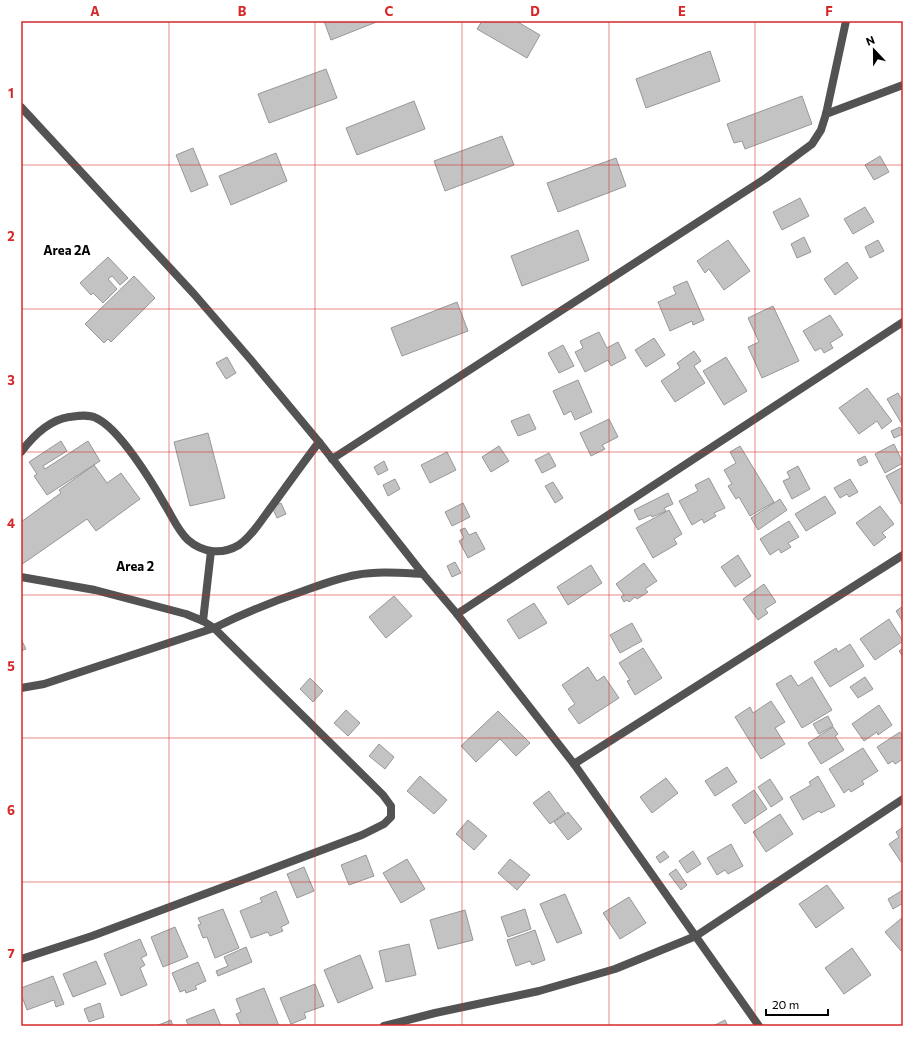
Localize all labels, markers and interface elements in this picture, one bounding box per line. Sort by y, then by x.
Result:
text: A [90,3,100,19]
text: B [238,3,247,19]
text: C [385,3,394,19]
text: D [530,3,540,19]
text: E [678,3,686,19]
text: F [825,3,833,19]
north arrow [854,30,894,70]
text: N [864,33,876,48]
text: 1 [8,85,14,101]
text: 2 [7,228,15,244]
district label: Area 2A [43,242,91,258]
text: 3 [7,372,15,388]
text: 4 [7,515,15,531]
district label: Area 2 [116,558,154,574]
text: 5 [7,658,15,674]
text: 6 [7,802,15,818]
text: 7 [7,945,15,961]
scale bar [766,991,828,1017]
text: 20 m [772,997,799,1011]

